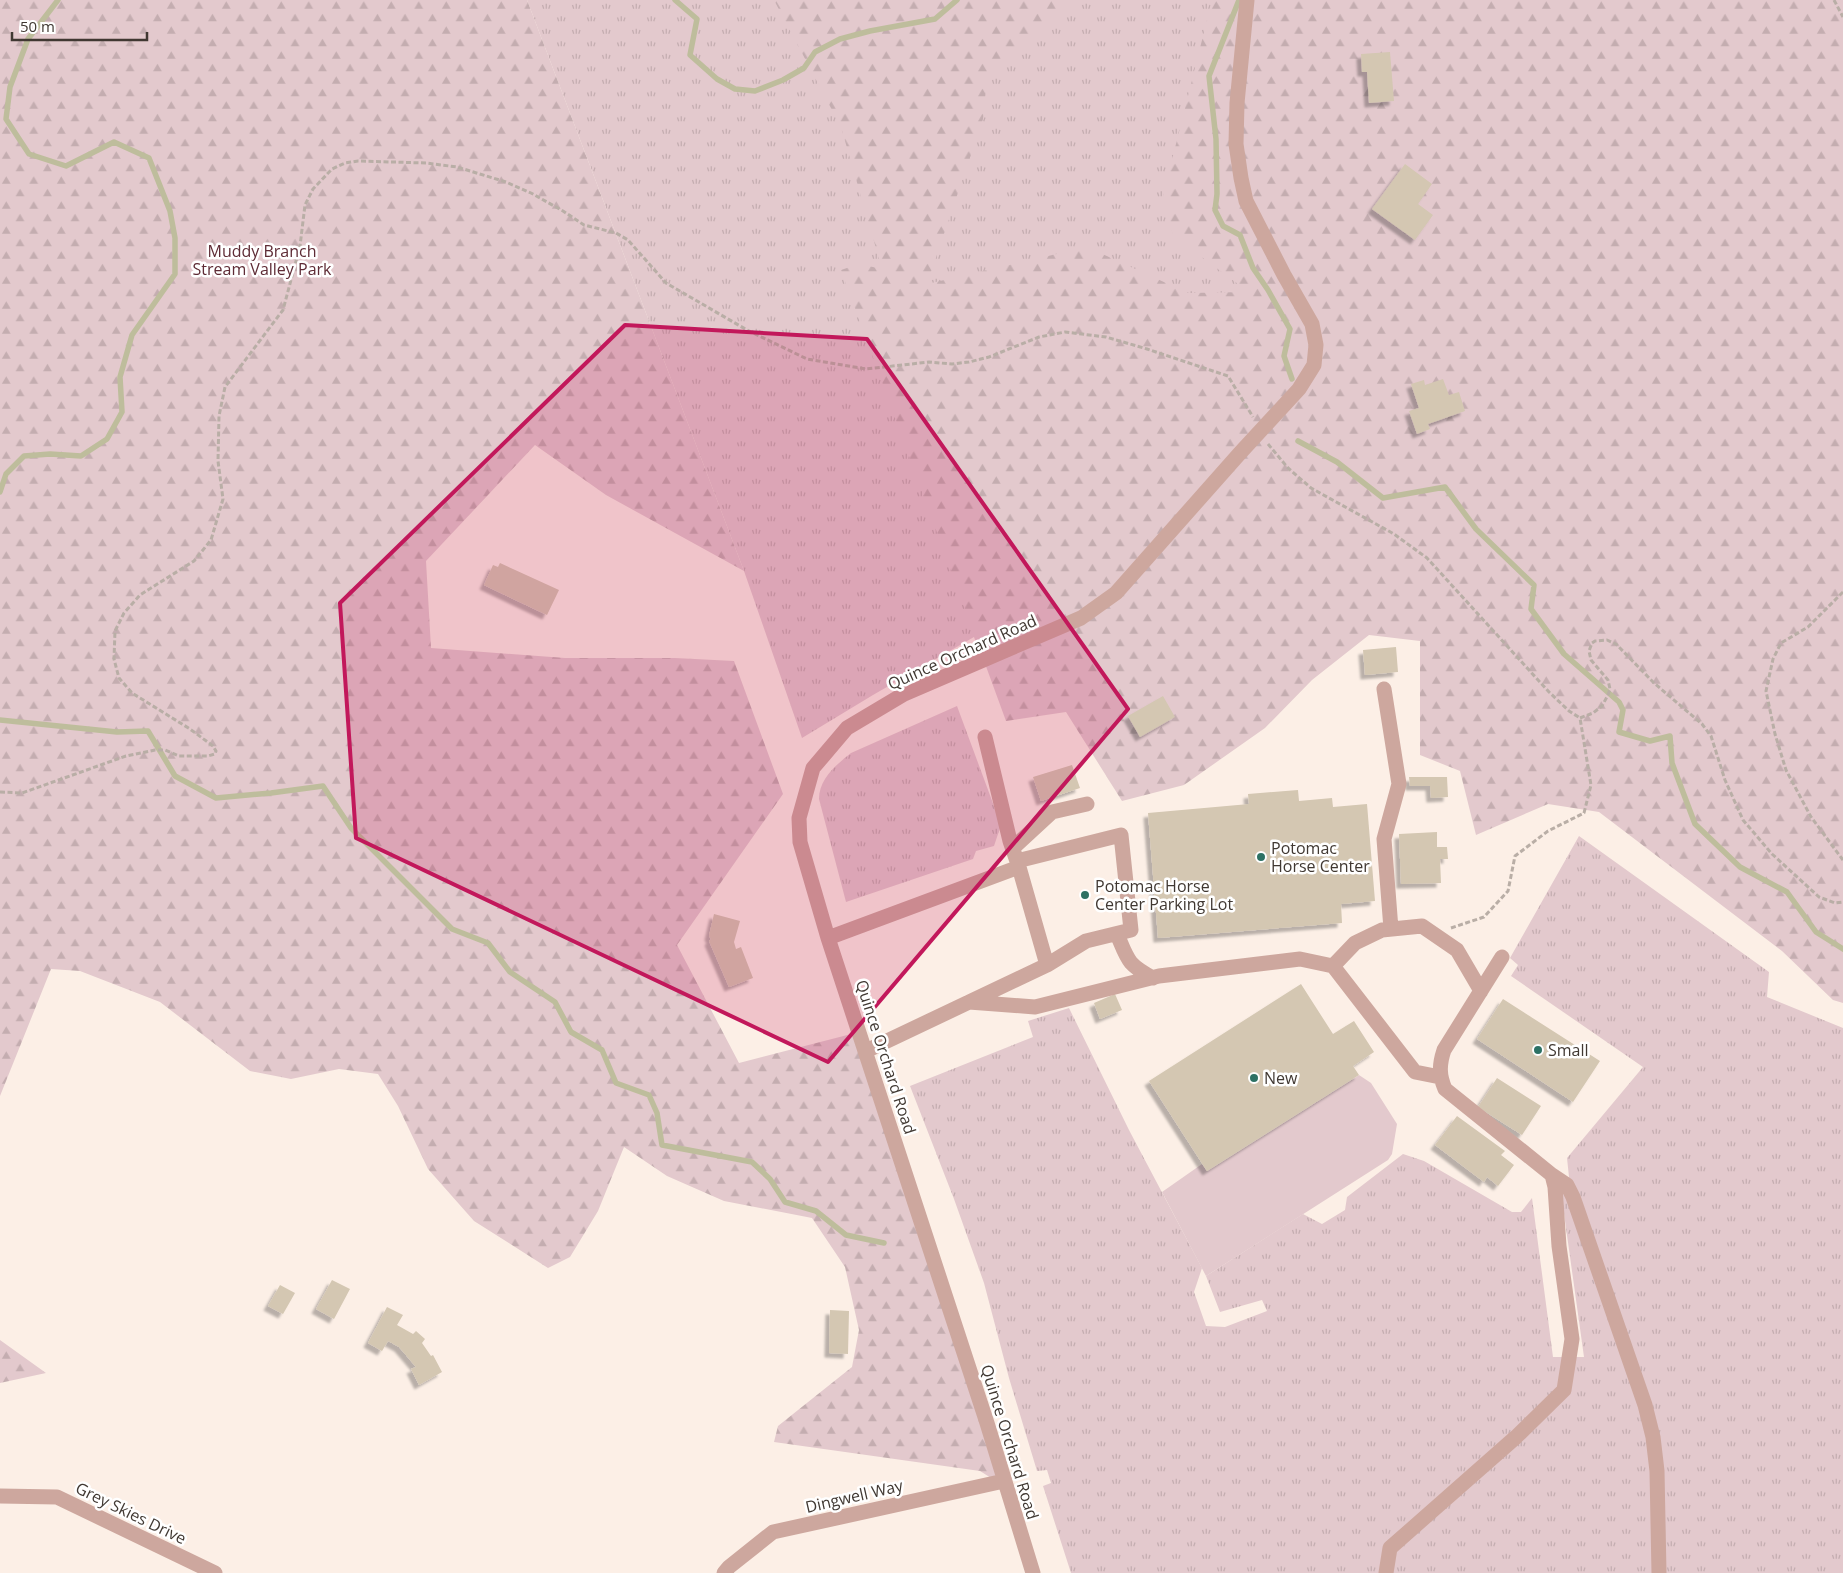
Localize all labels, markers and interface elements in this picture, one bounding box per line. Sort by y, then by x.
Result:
scale bar [12,10,148,42]
text: 50 m [20,16,55,36]
park label: Muddy Branch Stream Valley Park [193,240,332,280]
street label: Quince Orchard Road [884,609,1040,695]
place label: Potomac Horse Center [1271,837,1370,877]
marker: Potomac Horse Center [1255,851,1267,863]
place label: Potomac Horse Center Parking Lot [1095,875,1233,915]
marker: Potomac Horse Center Parking Lot [1079,889,1091,901]
street label: Quince Orchard Road [851,977,921,1137]
place label: Small [1548,1039,1589,1061]
marker: Small [1532,1044,1544,1056]
place label: New [1264,1067,1298,1089]
marker: New [1248,1072,1260,1084]
street label: Quince Orchard Road [976,1362,1044,1522]
street label: Dingwell Way [803,1474,906,1518]
street label: Grey Skies Drive [72,1477,190,1549]

